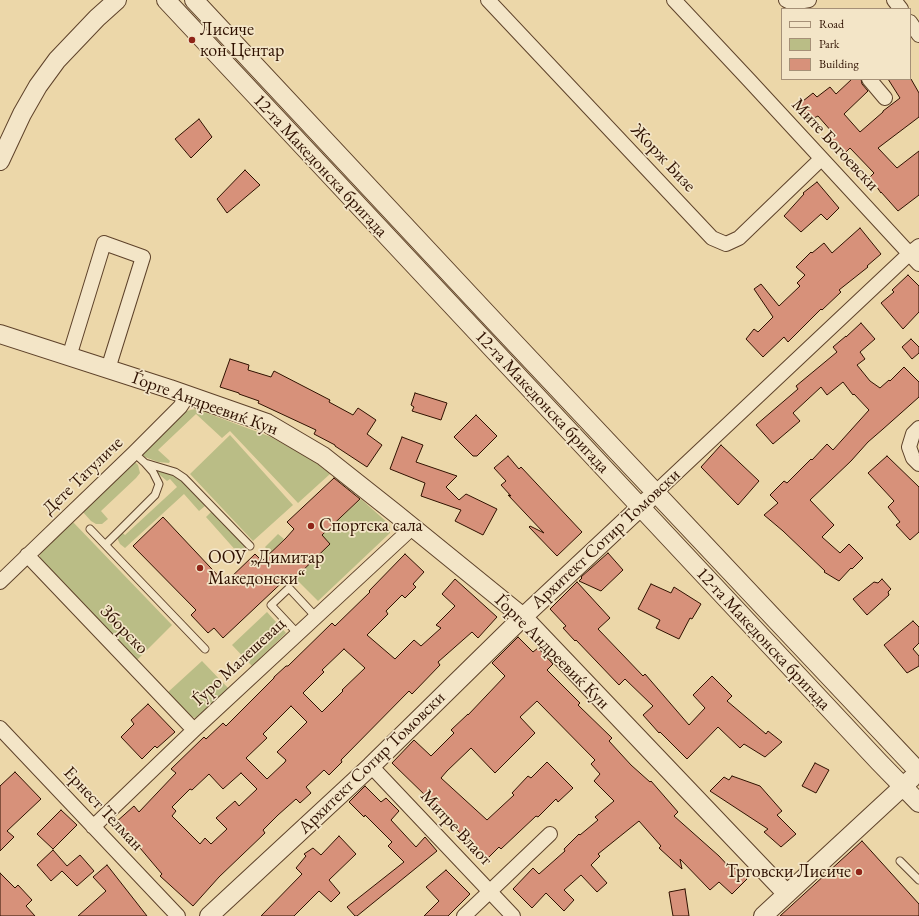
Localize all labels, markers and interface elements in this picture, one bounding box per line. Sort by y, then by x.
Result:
legend [781,8,911,80]
text: Road [819,16,844,32]
place label: Лисиче кон Центар [200,19,284,62]
marker: Лисиче кон Центар [187,35,197,45]
text: Park [819,36,839,52]
text: Building [819,56,859,72]
street label: 12-та Македонска бригада [248,90,392,242]
street label: Мите Богоевски [787,94,883,196]
street label: Жорж Бизе [626,119,700,197]
street label: 12-та Македонска бригада [470,326,614,478]
street label: Ѓорге Андреевиќ Кун [129,368,281,440]
street label: Дете Татуличе [38,432,128,520]
street label: Архитект Сотир Томовски [527,464,685,614]
place label: Спортска сала [319,515,423,537]
marker: Спортска сала [306,521,316,531]
place label: ООУ „Димитар Македонски“ [208,547,324,590]
marker: ООУ „Димитар Македонски“ [195,563,205,573]
street label: 12-та Македонска бригада [691,563,835,715]
street label: Ѓорге Андреевиќ Кун [490,590,614,714]
street label: Зборско [95,601,153,659]
street label: Ѓуро Малешевац [188,613,290,711]
street label: Архитект Сотир Томовски [294,687,450,839]
street label: Ернест Телман [58,762,148,856]
street label: Митре Влаот [415,786,497,870]
place label: Трговски Лисиче [726,861,851,883]
marker: Трговски Лисиче [854,867,864,877]

